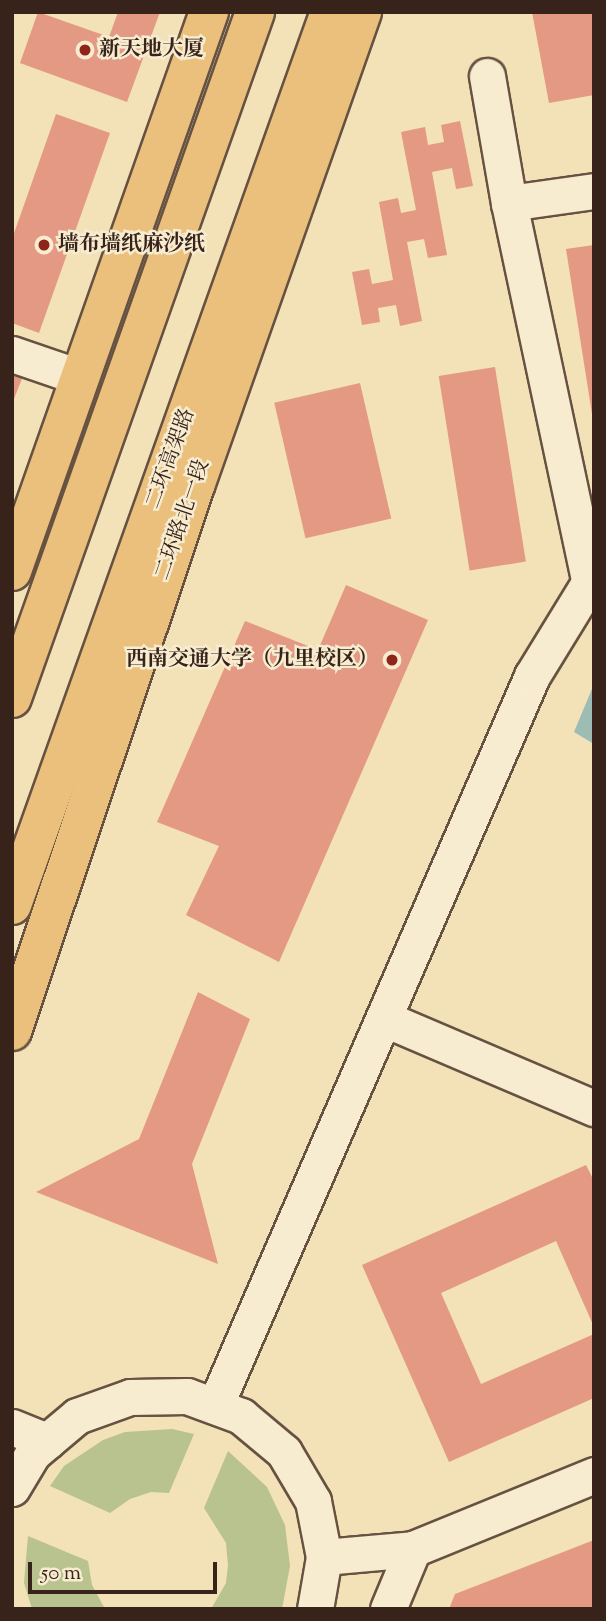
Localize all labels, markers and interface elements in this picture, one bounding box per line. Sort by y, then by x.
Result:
place label: 新天地大厦 [99,37,204,63]
marker: 新天地大厦 [77,42,93,58]
place label: 墙布墙纸麻沙纸 [58,232,205,258]
marker: 墙布墙纸麻沙纸 [36,237,52,253]
street label: 二环高架路 [141,405,201,513]
street label: 二环路北一段 [151,456,215,584]
place label: 西南交通大学（九里校区） [126,647,378,673]
marker: 西南交通大学（九里校区） [384,652,400,668]
scale bar [32,1548,220,1592]
text: 50 m [41,1559,81,1589]

